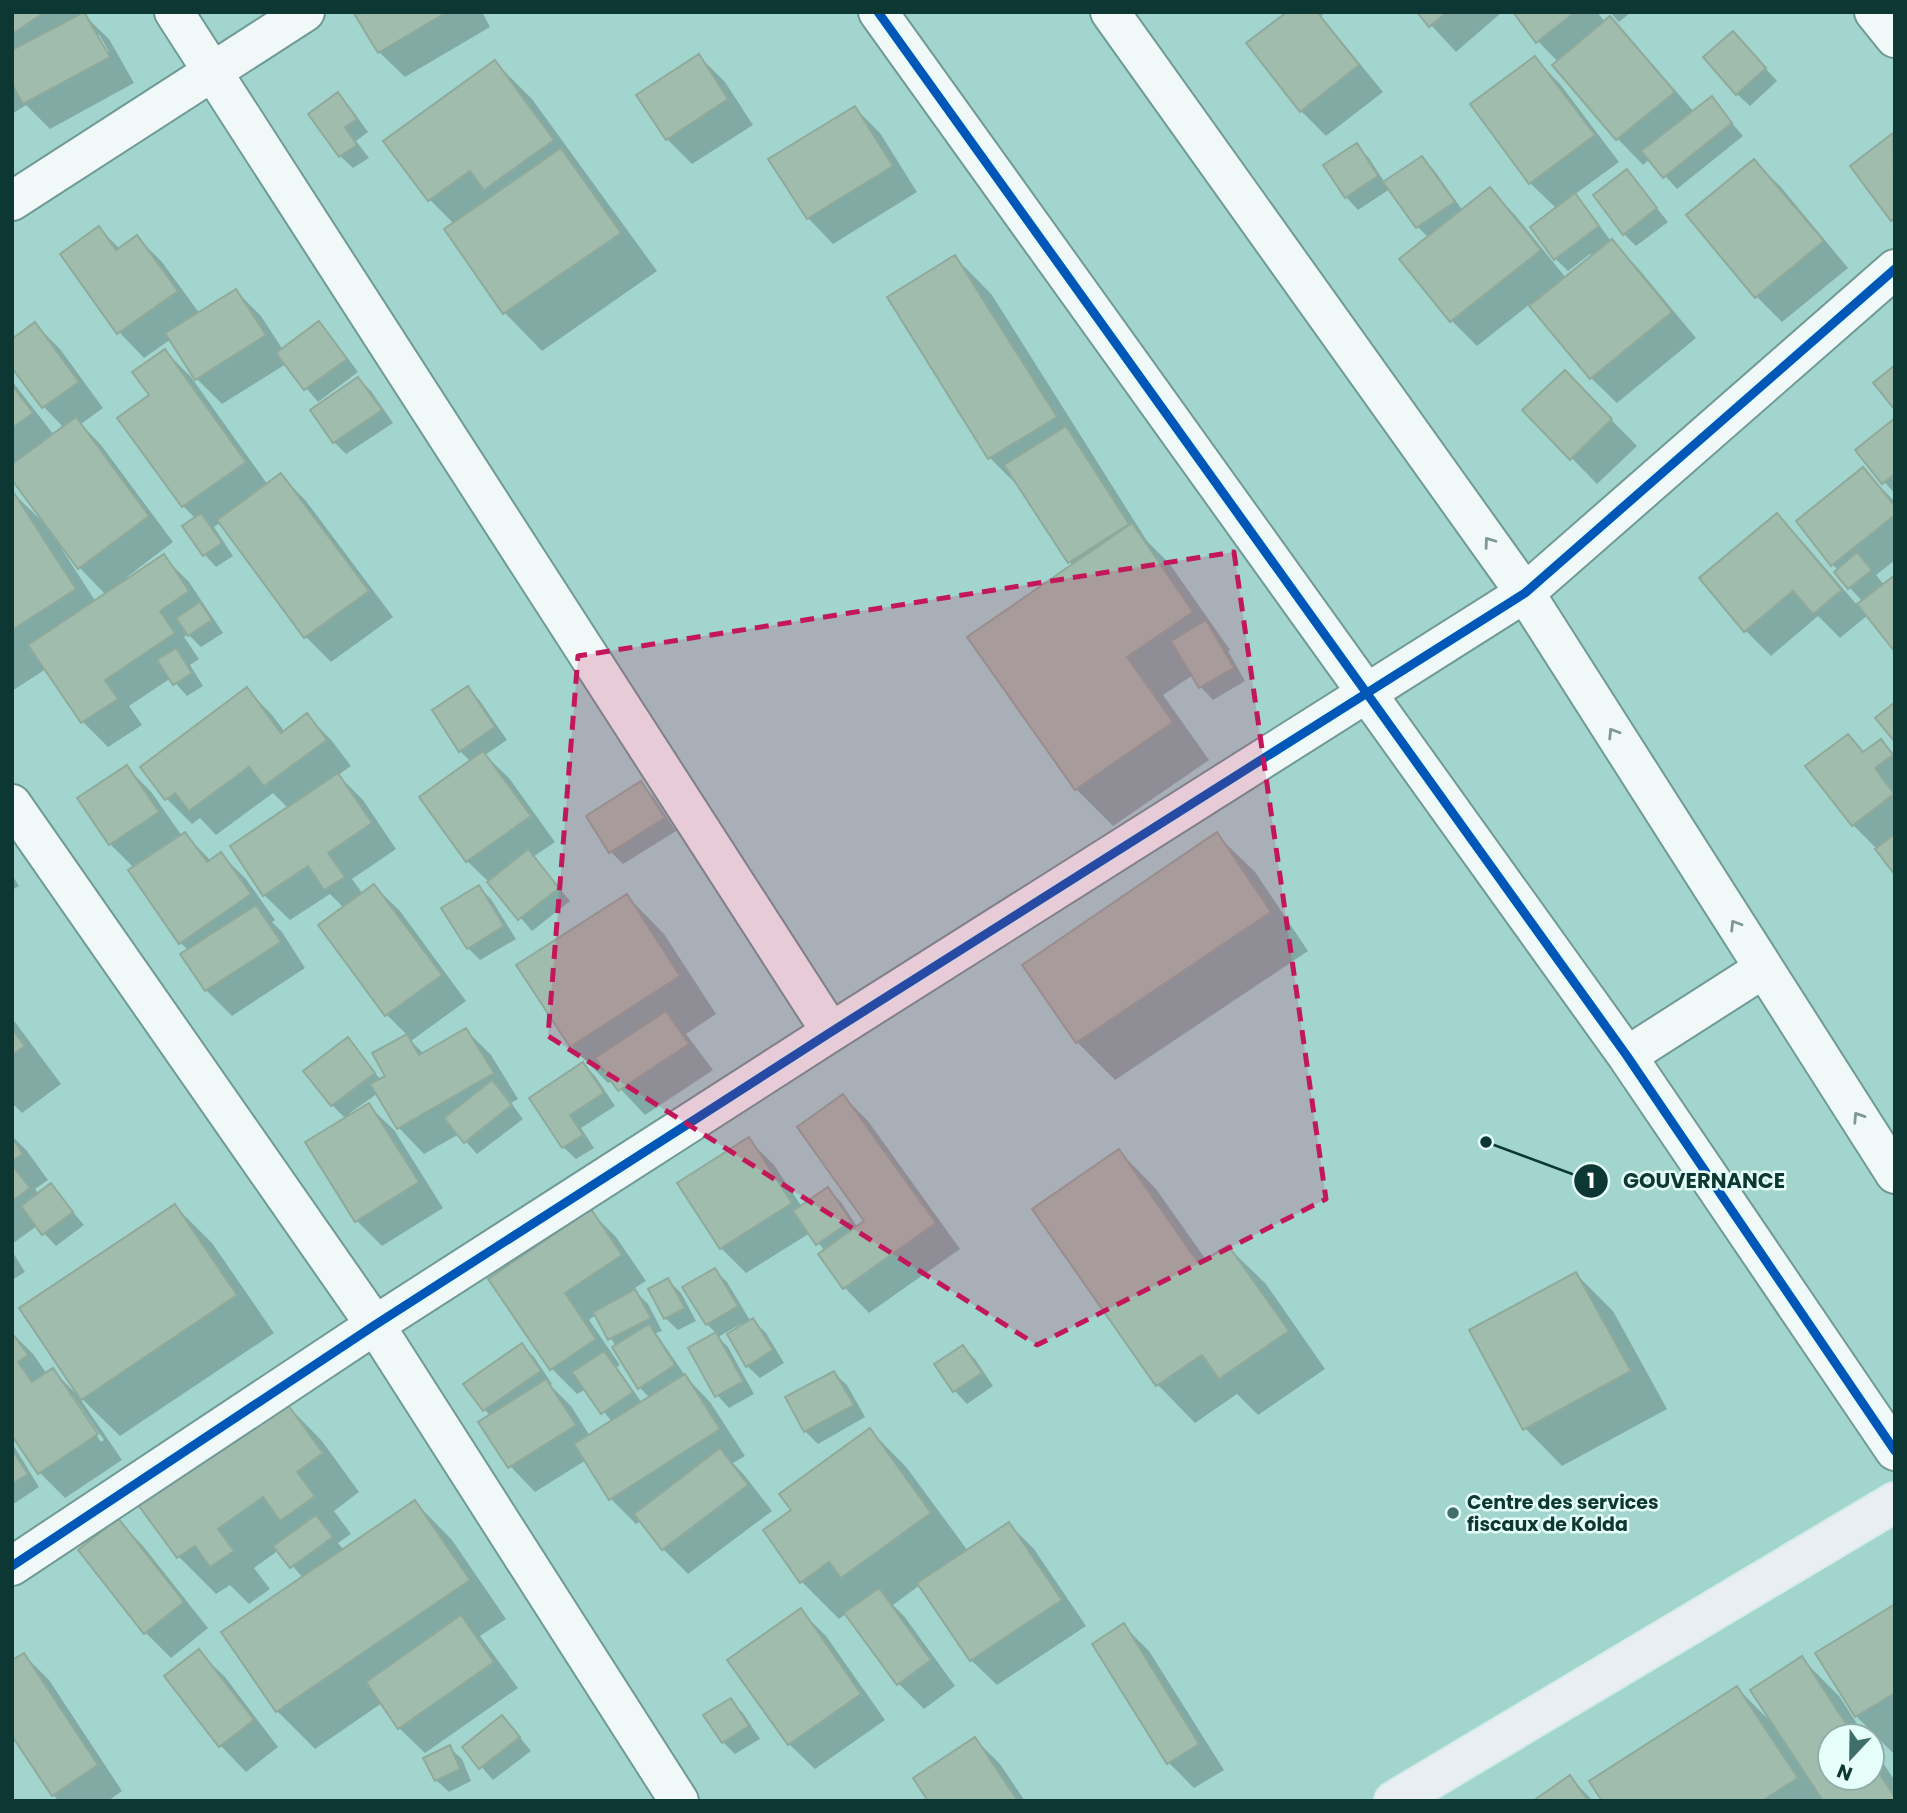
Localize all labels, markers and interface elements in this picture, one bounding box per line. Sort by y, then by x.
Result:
one-way arrow [1485,537,1497,550]
one-way arrow [1609,727,1622,740]
one-way arrow [1730,920,1743,933]
one-way arrow [1853,1111,1866,1124]
callout: GOUVERNANCE [1574,1160,1799,1202]
text: 1 [1587,1166,1595,1195]
text: GOUVERNANCE [1623,1166,1785,1195]
place label: Centre des services fiscaux de Kolda [1467,1489,1659,1538]
marker: Centre des services fiscaux de Kolda [1445,1505,1461,1521]
north arrow [1816,1722,1886,1792]
text: N [1833,1757,1857,1787]

